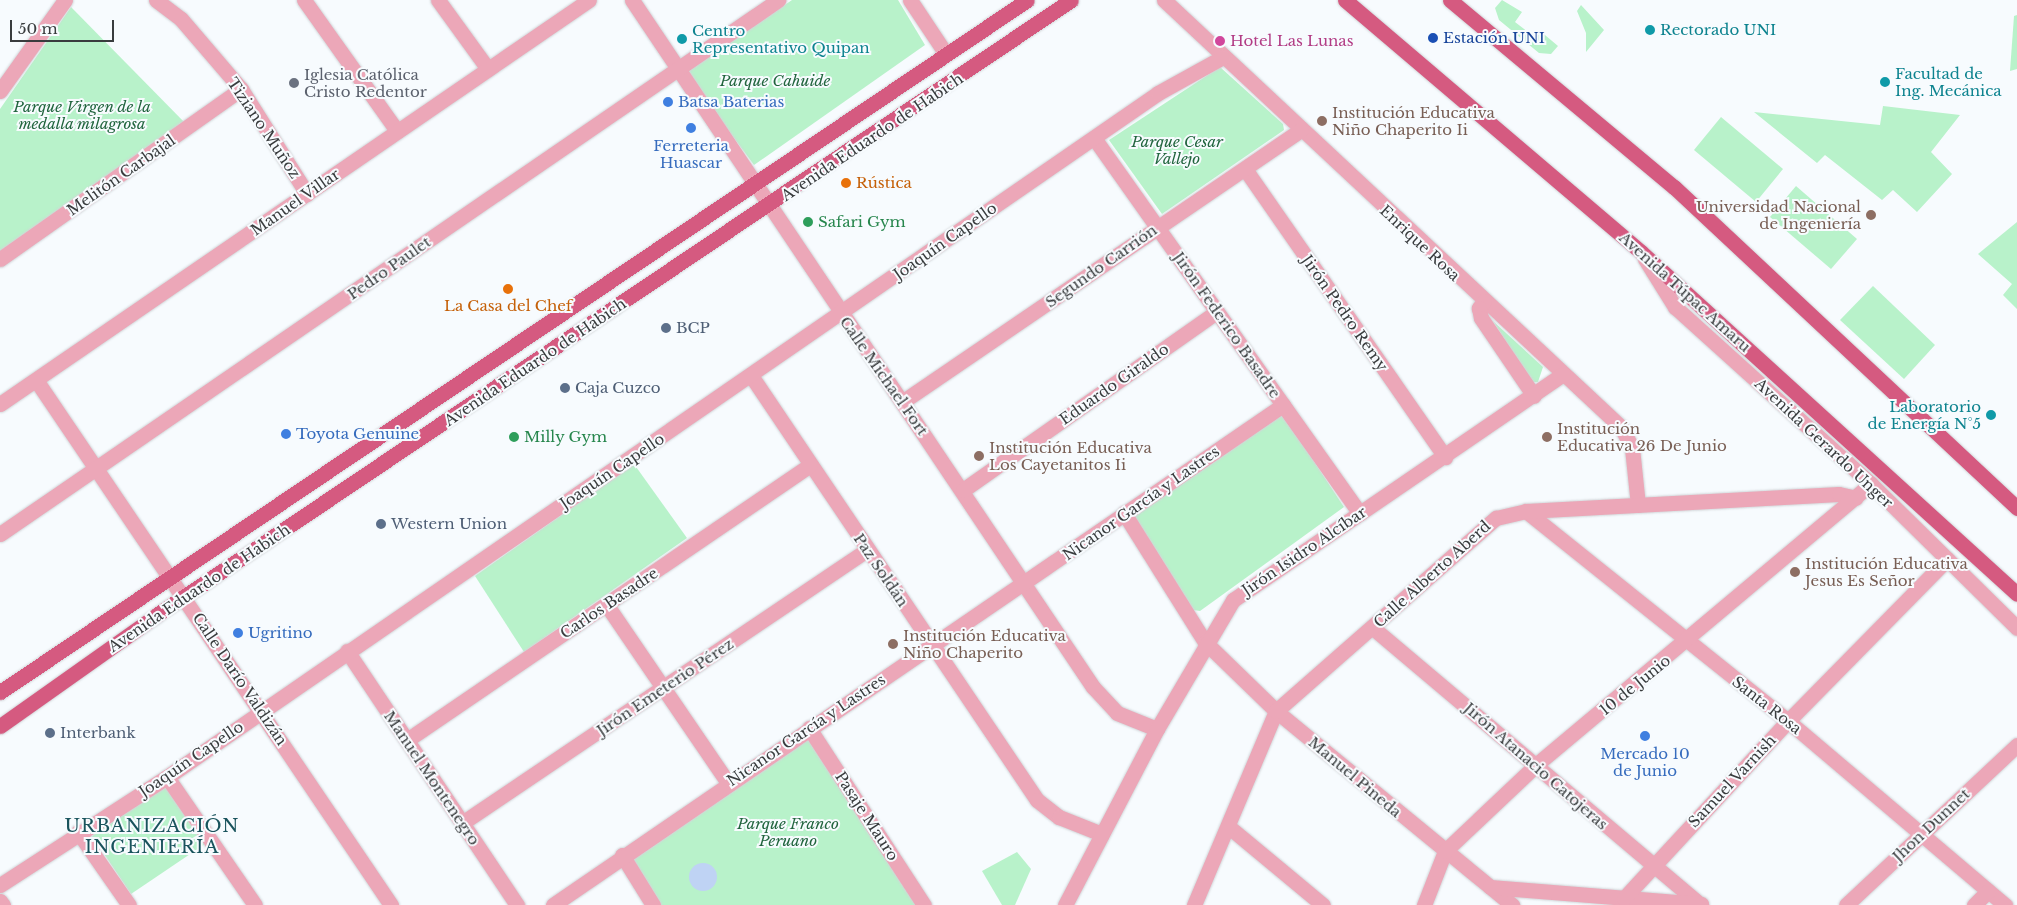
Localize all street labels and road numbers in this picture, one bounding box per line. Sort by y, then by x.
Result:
street label: Avenida Eduardo de Habich [778,69,966,205]
street label: Tiziano Muñoz [224,74,304,182]
street label: Melitón Carbajal [63,131,179,219]
street label: Manuel Villar [247,165,343,239]
street label: Joaquín Capello [890,199,1000,283]
street label: Enrique Rosa [1376,201,1464,285]
street label: Segundo Carrión [1042,221,1160,311]
street label: Avenida Túpac Amaru [1615,228,1755,356]
street label: Pedro Paulet [344,233,434,303]
street label: Jirón Federico Basadre [1170,249,1284,401]
street label: Jirón Pedro Remy [1298,251,1392,375]
street label: Avenida Eduardo de Habich [441,294,629,430]
street label: Calle Michael Fort [836,313,932,439]
street label: Eduardo Giraldo [1056,340,1172,428]
street label: Avenida Gerardo Unger [1751,374,1897,512]
street label: Joaquín Capello [556,429,668,513]
street label: Nicanor García y Lastres [1059,442,1223,564]
street label: Jirón Isidro Alcíbar [1238,503,1370,599]
street label: Calle Alberto Aberd [1370,516,1494,632]
street label: Avenida Eduardo de Habich [105,520,293,656]
street label: Paz Soldán [850,530,912,610]
street label: Carlos Basadre [557,564,661,642]
street label: Calle Darío Valdizán [189,609,291,749]
street label: Jirón Emeterio Pérez [593,635,737,739]
street label: 10 de Junio [1596,651,1674,719]
street label: Nicanor García y Lastres [723,670,889,790]
street label: Santa Rosa [1729,672,1805,738]
street label: Jirón Atanacio Catojeras [1460,699,1612,833]
street label: Manuel Montenegro [380,708,484,848]
street label: Joaquín Capello [135,717,247,801]
street label: Samuel Varnish [1684,731,1780,831]
street label: Manuel Pineda [1305,733,1405,821]
street label: Pasaje Mauro [832,768,902,864]
street label: Jhon Dunnet [1889,785,1973,865]

